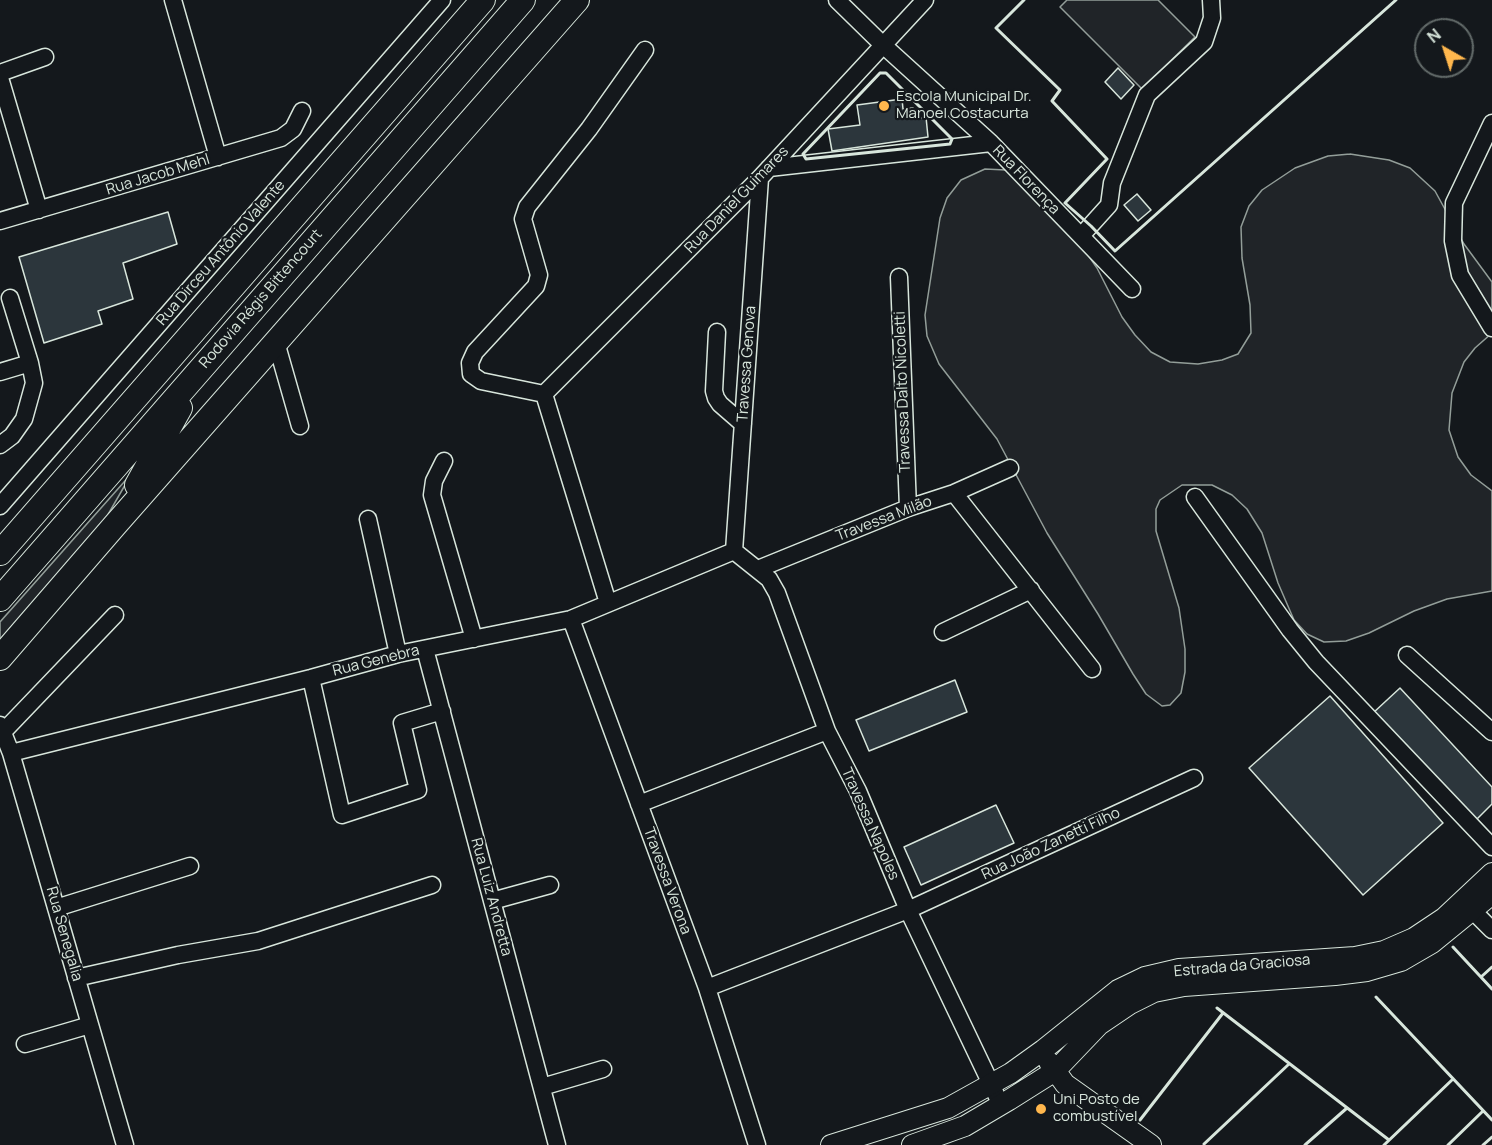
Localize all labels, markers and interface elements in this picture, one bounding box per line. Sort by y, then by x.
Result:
north arrow [1414,18,1474,78]
text: N [1423,23,1445,48]
place label: Escola Municipal Dr. Manoel Costacurta [896,88,1032,123]
marker: Escola Municipal Dr. Manoel Costacurta [877,99,891,113]
street label: Rua Florença [989,142,1063,218]
street label: Rua Daniel Guimares [681,143,793,257]
street label: Rua Jacob Mehl [104,151,212,199]
street label: Rua Dirceu Antônio Valente [153,177,289,329]
street label: Rodovia Régis Bittencourt [196,226,326,372]
street label: Travessa Genova [734,305,760,423]
street label: Travessa Dalto Nicoletti [891,311,915,473]
street label: Travessa Milão [833,492,935,546]
street label: Rua Genebra [331,642,421,680]
street label: Travessa Napoles [837,765,903,883]
street label: Rua João Zanetti Filho [979,804,1123,884]
street label: Travessa Verona [639,825,695,937]
street label: Rua Luiz Andretta [467,836,515,958]
street label: Rua Senegalia [42,885,86,983]
street label: Estrada da Graciosa [1173,951,1311,981]
place label: Uni Posto de combustível [1053,1091,1140,1126]
marker: Uni Posto de combustível [1034,1102,1048,1116]

